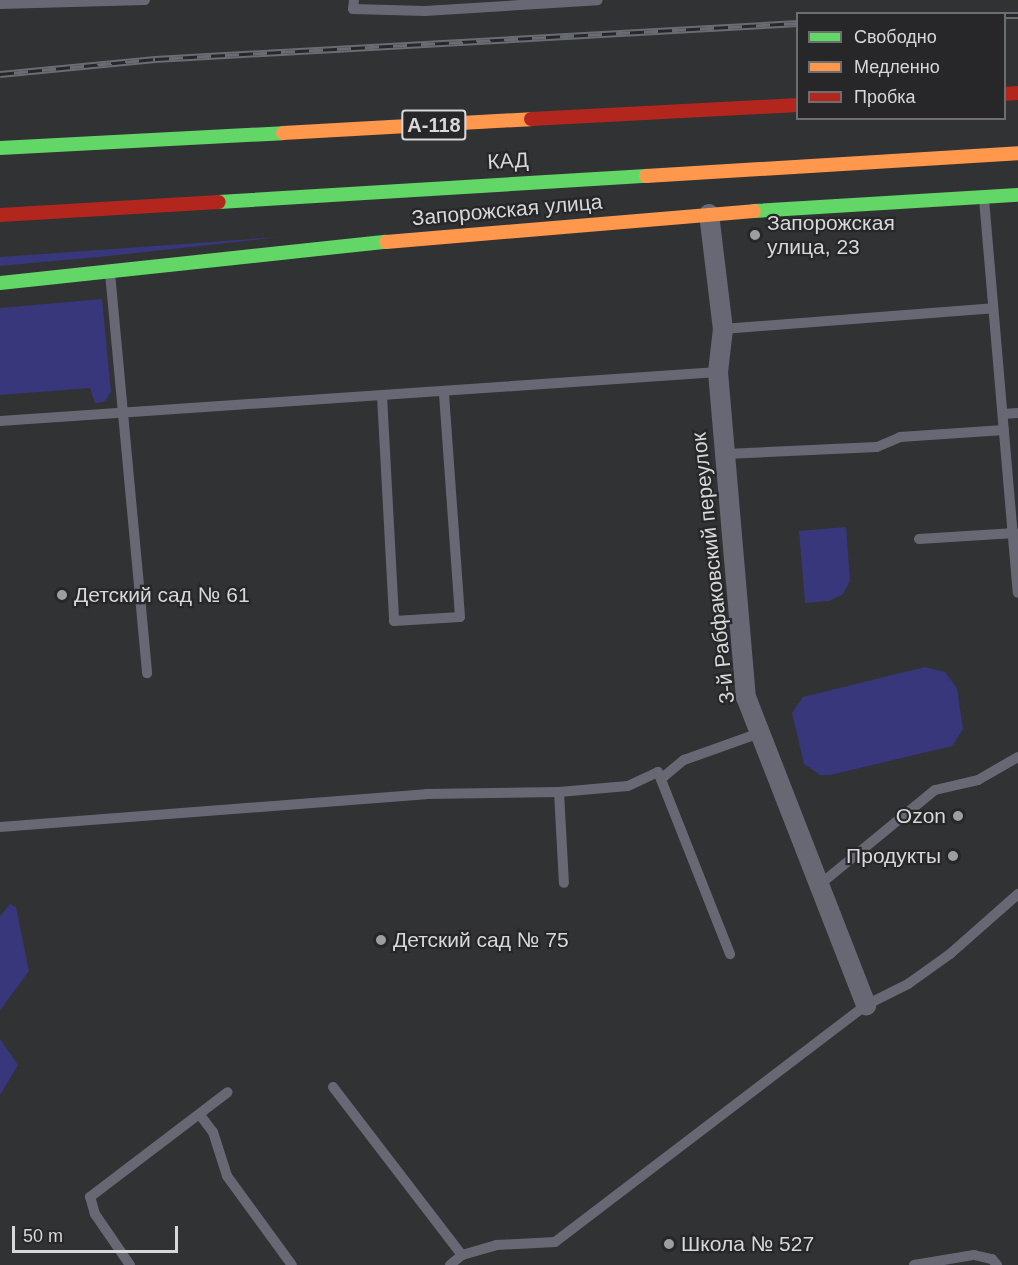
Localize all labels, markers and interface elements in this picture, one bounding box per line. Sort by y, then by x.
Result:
legend [796,12,1006,120]
text: Свободно [854,27,937,47]
text: Медленно [854,57,940,77]
text: Пробка [854,87,916,107]
road number: А-118 [401,108,467,142]
street label: КАД [487,147,529,175]
street label: Запорожская улица [411,189,603,231]
place label: Запорожская улица, 23 [767,210,895,260]
marker: Запорожская улица, 23 [748,228,762,242]
street label: 3-й Рабфаковский переулок [686,431,740,705]
place label: Детский сад № 61 [74,582,250,608]
marker: Детский сад № 61 [55,588,69,602]
place label: Ozon [896,803,946,829]
marker: Ozon [951,809,965,823]
place label: Продукты [846,843,941,869]
marker: Продукты [946,849,960,863]
place label: Детский сад № 75 [393,927,569,953]
marker: Детский сад № 75 [374,933,388,947]
scale bar [15,1214,182,1252]
text: 50 m [23,1226,63,1246]
place label: Школа № 527 [681,1231,814,1257]
marker: Школа № 527 [662,1237,676,1251]

